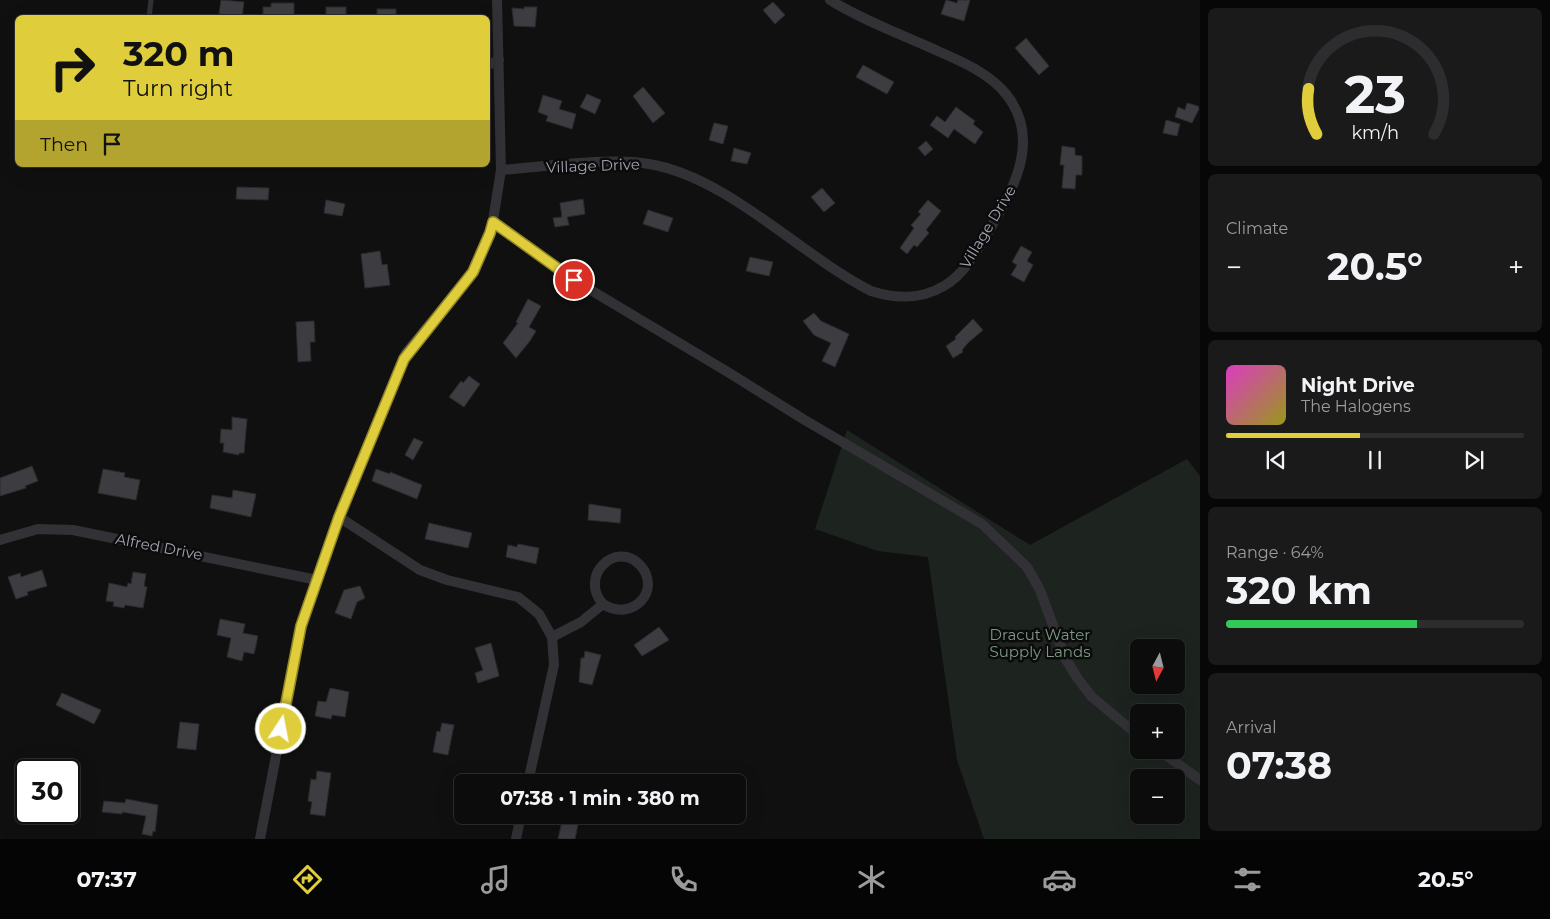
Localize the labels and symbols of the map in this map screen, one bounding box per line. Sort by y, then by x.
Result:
street label: Village Drive [546,154,640,177]
street label: Village Drive [955,182,1020,272]
pin [553,259,595,301]
street label: Alfred Drive [114,529,204,564]
park label: Dracut Water Supply Lands [990,625,1091,661]
north arrow [1130,639,1185,694]
position arrow [254,702,306,754]
speed limit sign: 30 [15,759,80,824]

